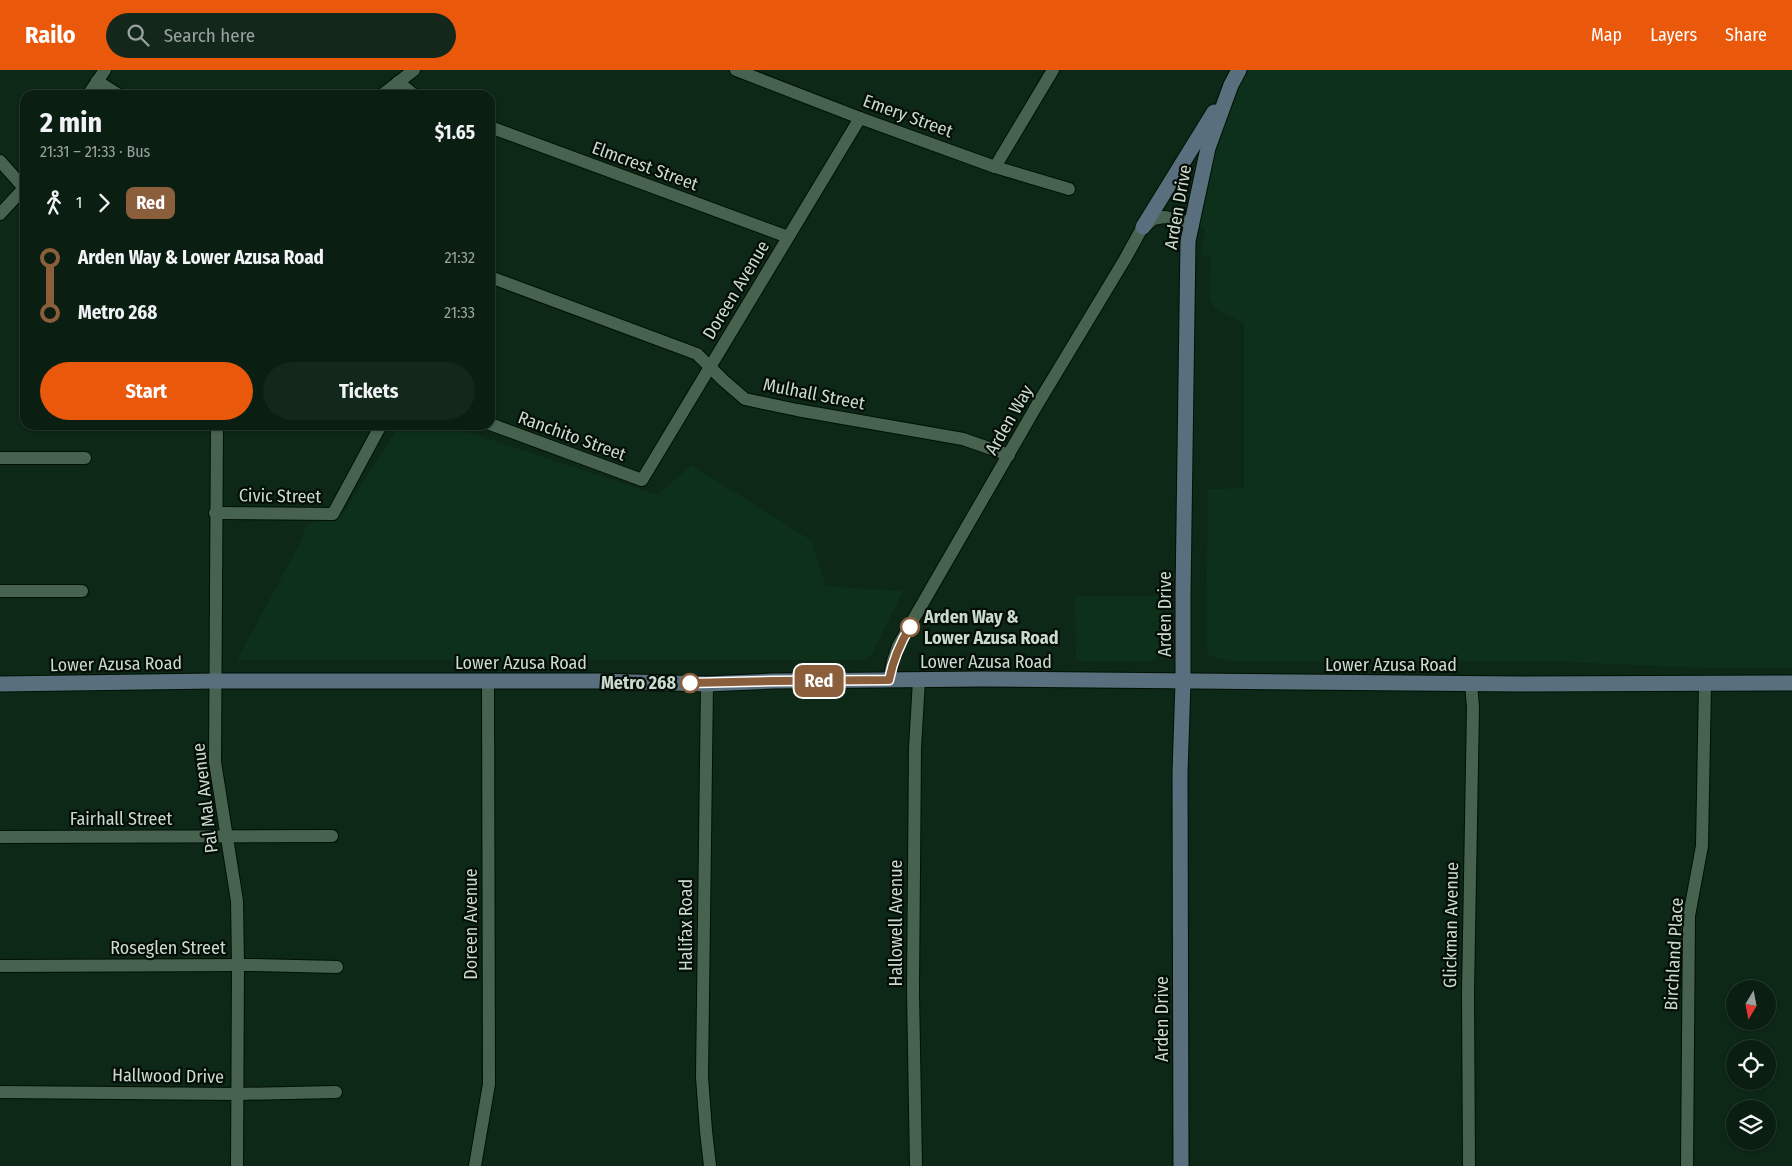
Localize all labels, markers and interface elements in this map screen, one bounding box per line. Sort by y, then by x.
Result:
search box [106,13,456,58]
text: Railo [25,21,76,49]
icon: search [124,21,152,49]
text: Search here [164,24,255,47]
text: Map [1591,24,1622,46]
text: Layers [1650,24,1697,46]
text: Share [1725,24,1767,46]
street label: Emery Street [860,90,956,142]
text: 2 min [40,106,102,139]
text: $1.65 [435,121,475,144]
street label: Elmcrest Street [589,137,701,195]
text: 21:31 – 21:33 · Bus [40,142,150,161]
street label: Arden Drive [1160,163,1196,251]
icon: walk [40,189,68,217]
icon: forward [90,189,118,217]
text: Red [136,192,165,214]
text: 1 [76,193,82,212]
street label: Doreen Avenue [698,237,774,343]
text: Arden Way & Lower Azusa Road [78,246,324,269]
text: 21:32 [444,248,475,267]
text: Metro 268 [78,301,157,324]
text: 21:33 [444,303,475,322]
button: Start [40,362,253,420]
button: Tickets [263,362,475,420]
street label: Mulhall Street [761,373,867,415]
street label: Arden Way [980,381,1038,459]
street label: Ranchito Street [515,406,629,466]
street label: Civic Street [239,484,322,508]
street label: Arden Drive [1154,571,1176,657]
place label: Arden Way & Lower Azusa Road [923,606,1059,649]
marker: Arden Way & Lower Azusa Road [900,617,920,637]
street label: Lower Azusa Road [920,651,1052,673]
street label: Lower Azusa Road [50,652,182,676]
street label: Lower Azusa Road [455,652,587,674]
street label: Lower Azusa Road [1325,654,1457,676]
line badge: Red [790,665,848,697]
text: Red [805,670,833,692]
place label: Metro 268 [601,672,676,694]
marker: Metro 268 [680,673,700,693]
street label: Pal Mal Avenue [187,742,223,854]
street label: Fairhall Street [70,808,172,830]
street label: Hallowell Avenue [885,859,907,986]
street label: Glickman Avenue [1439,862,1463,988]
street label: Doreen Avenue [460,868,482,980]
street label: Halifax Road [675,879,697,971]
street label: Birchland Place [1660,897,1688,1011]
street label: Roseglen Street [110,937,226,959]
street label: Arden Drive [1151,976,1173,1062]
north arrow [1726,980,1776,1030]
map controls [1726,980,1776,1150]
button: locate [1726,1040,1776,1090]
street label: Hallwood Drive [112,1064,224,1088]
button: layers [1726,1100,1776,1150]

